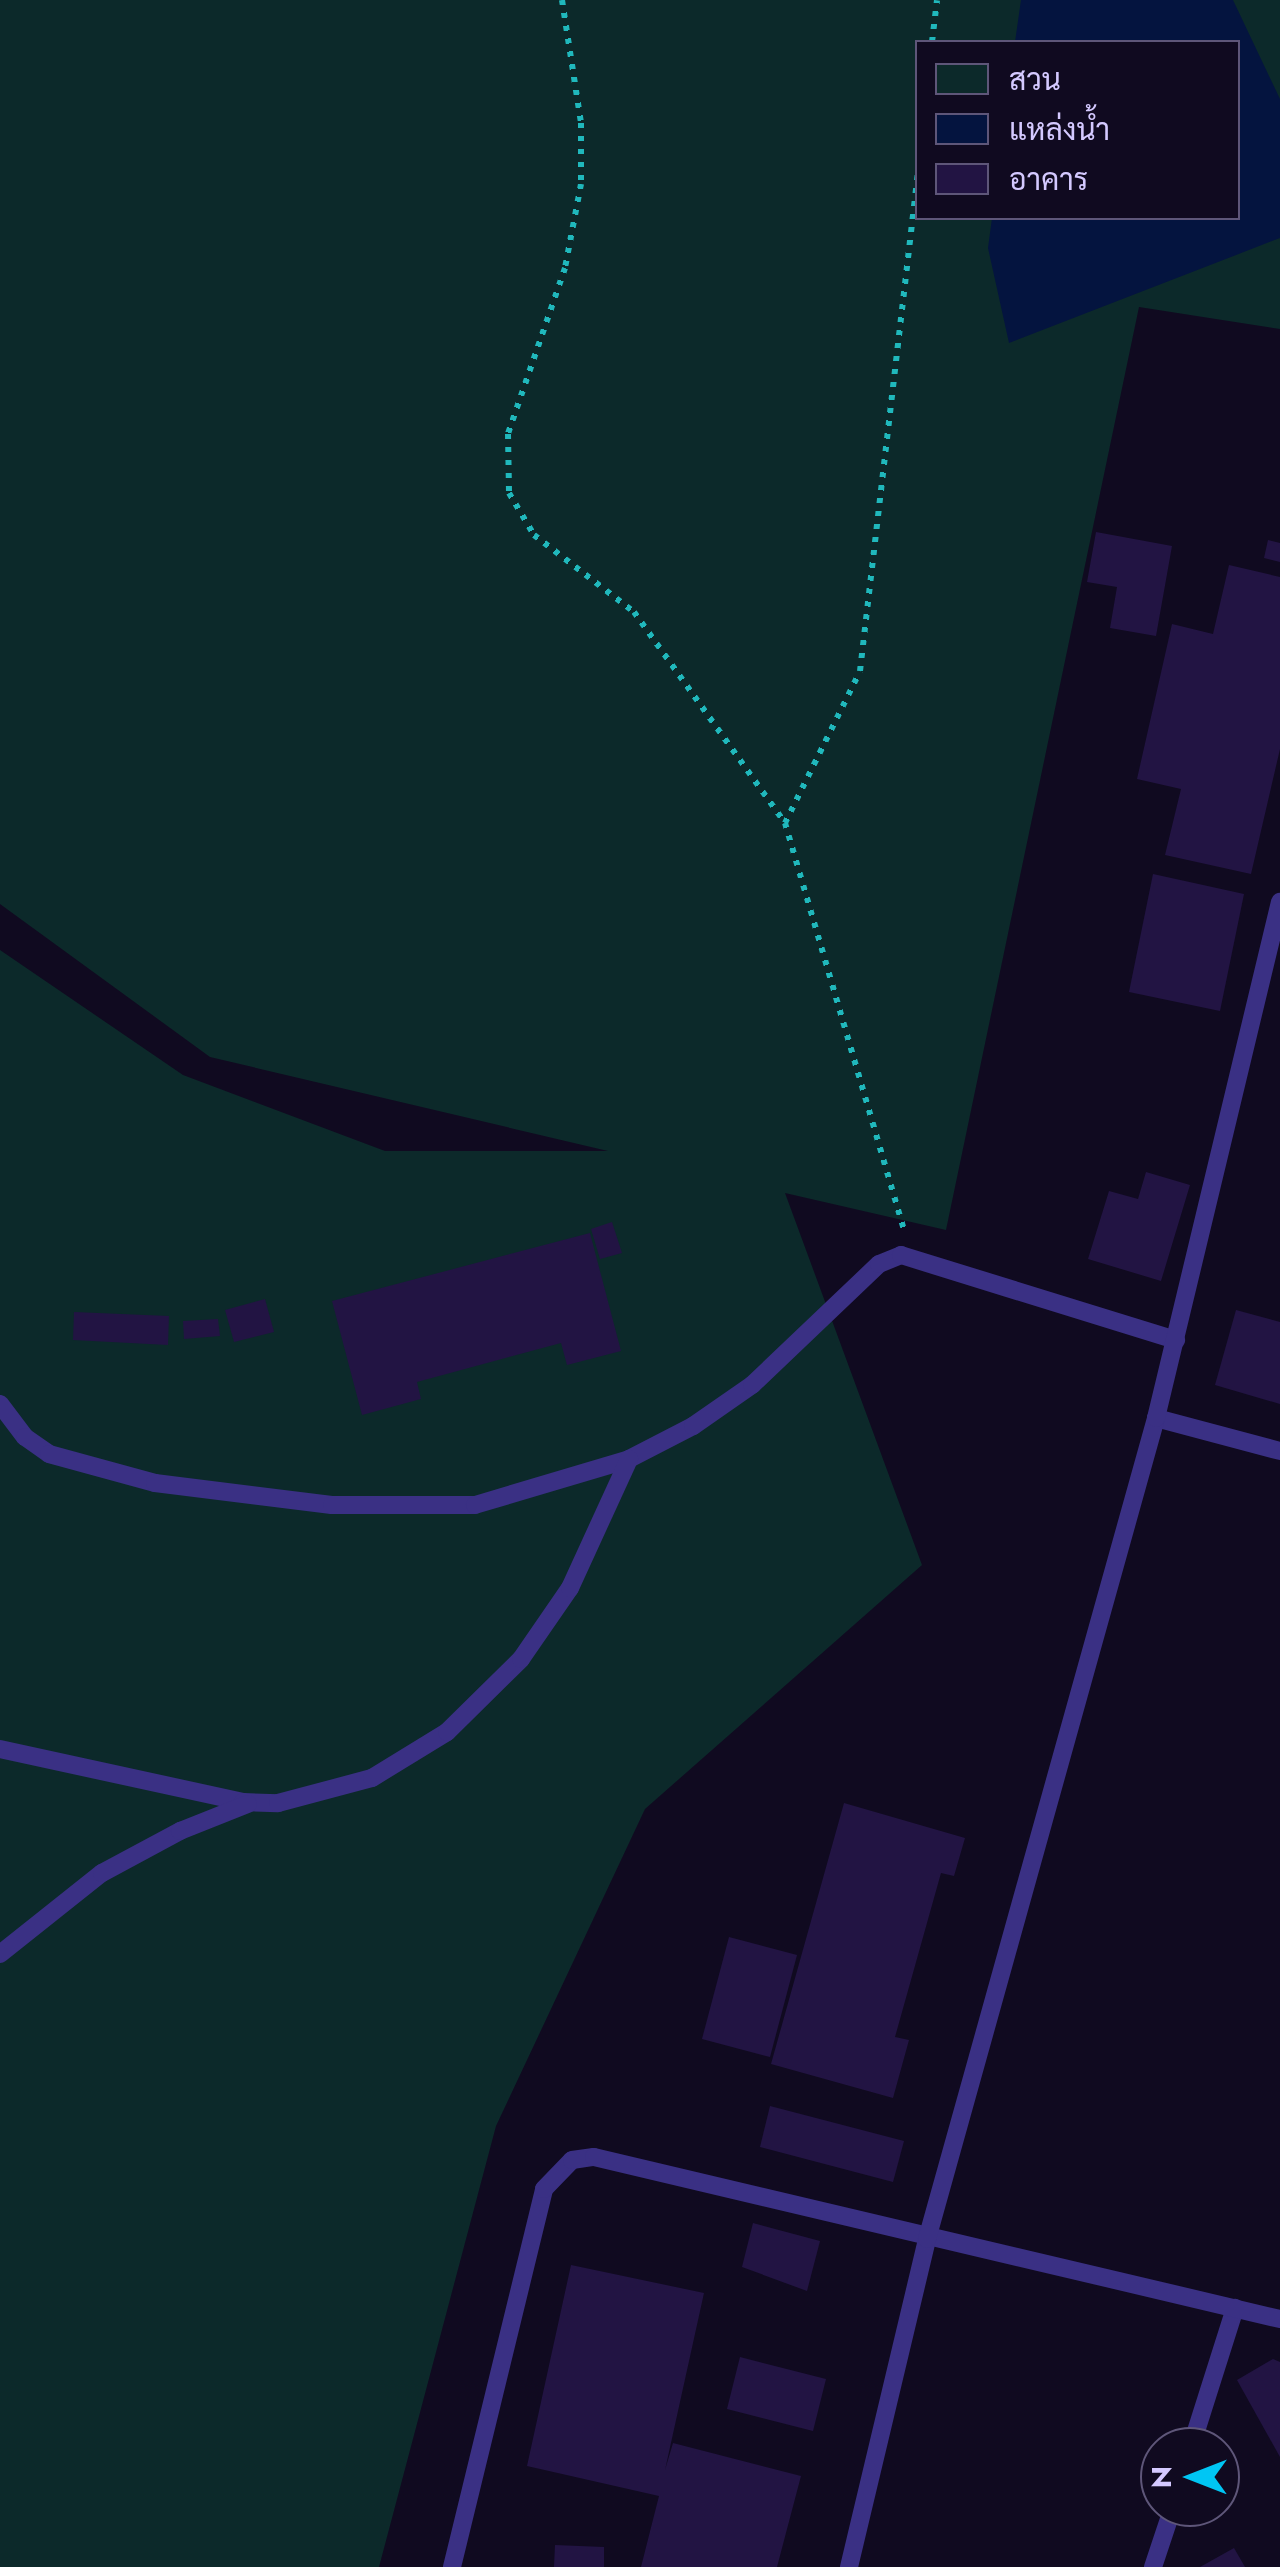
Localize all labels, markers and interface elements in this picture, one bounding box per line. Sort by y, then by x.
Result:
legend [915,40,1240,220]
text: สวน [1009,58,1061,101]
text: แหล่งน้ำ [1009,108,1110,151]
text: อาคาร [1009,158,1088,201]
north arrow [1140,2427,1240,2527]
text: N [1141,2466,1182,2488]

